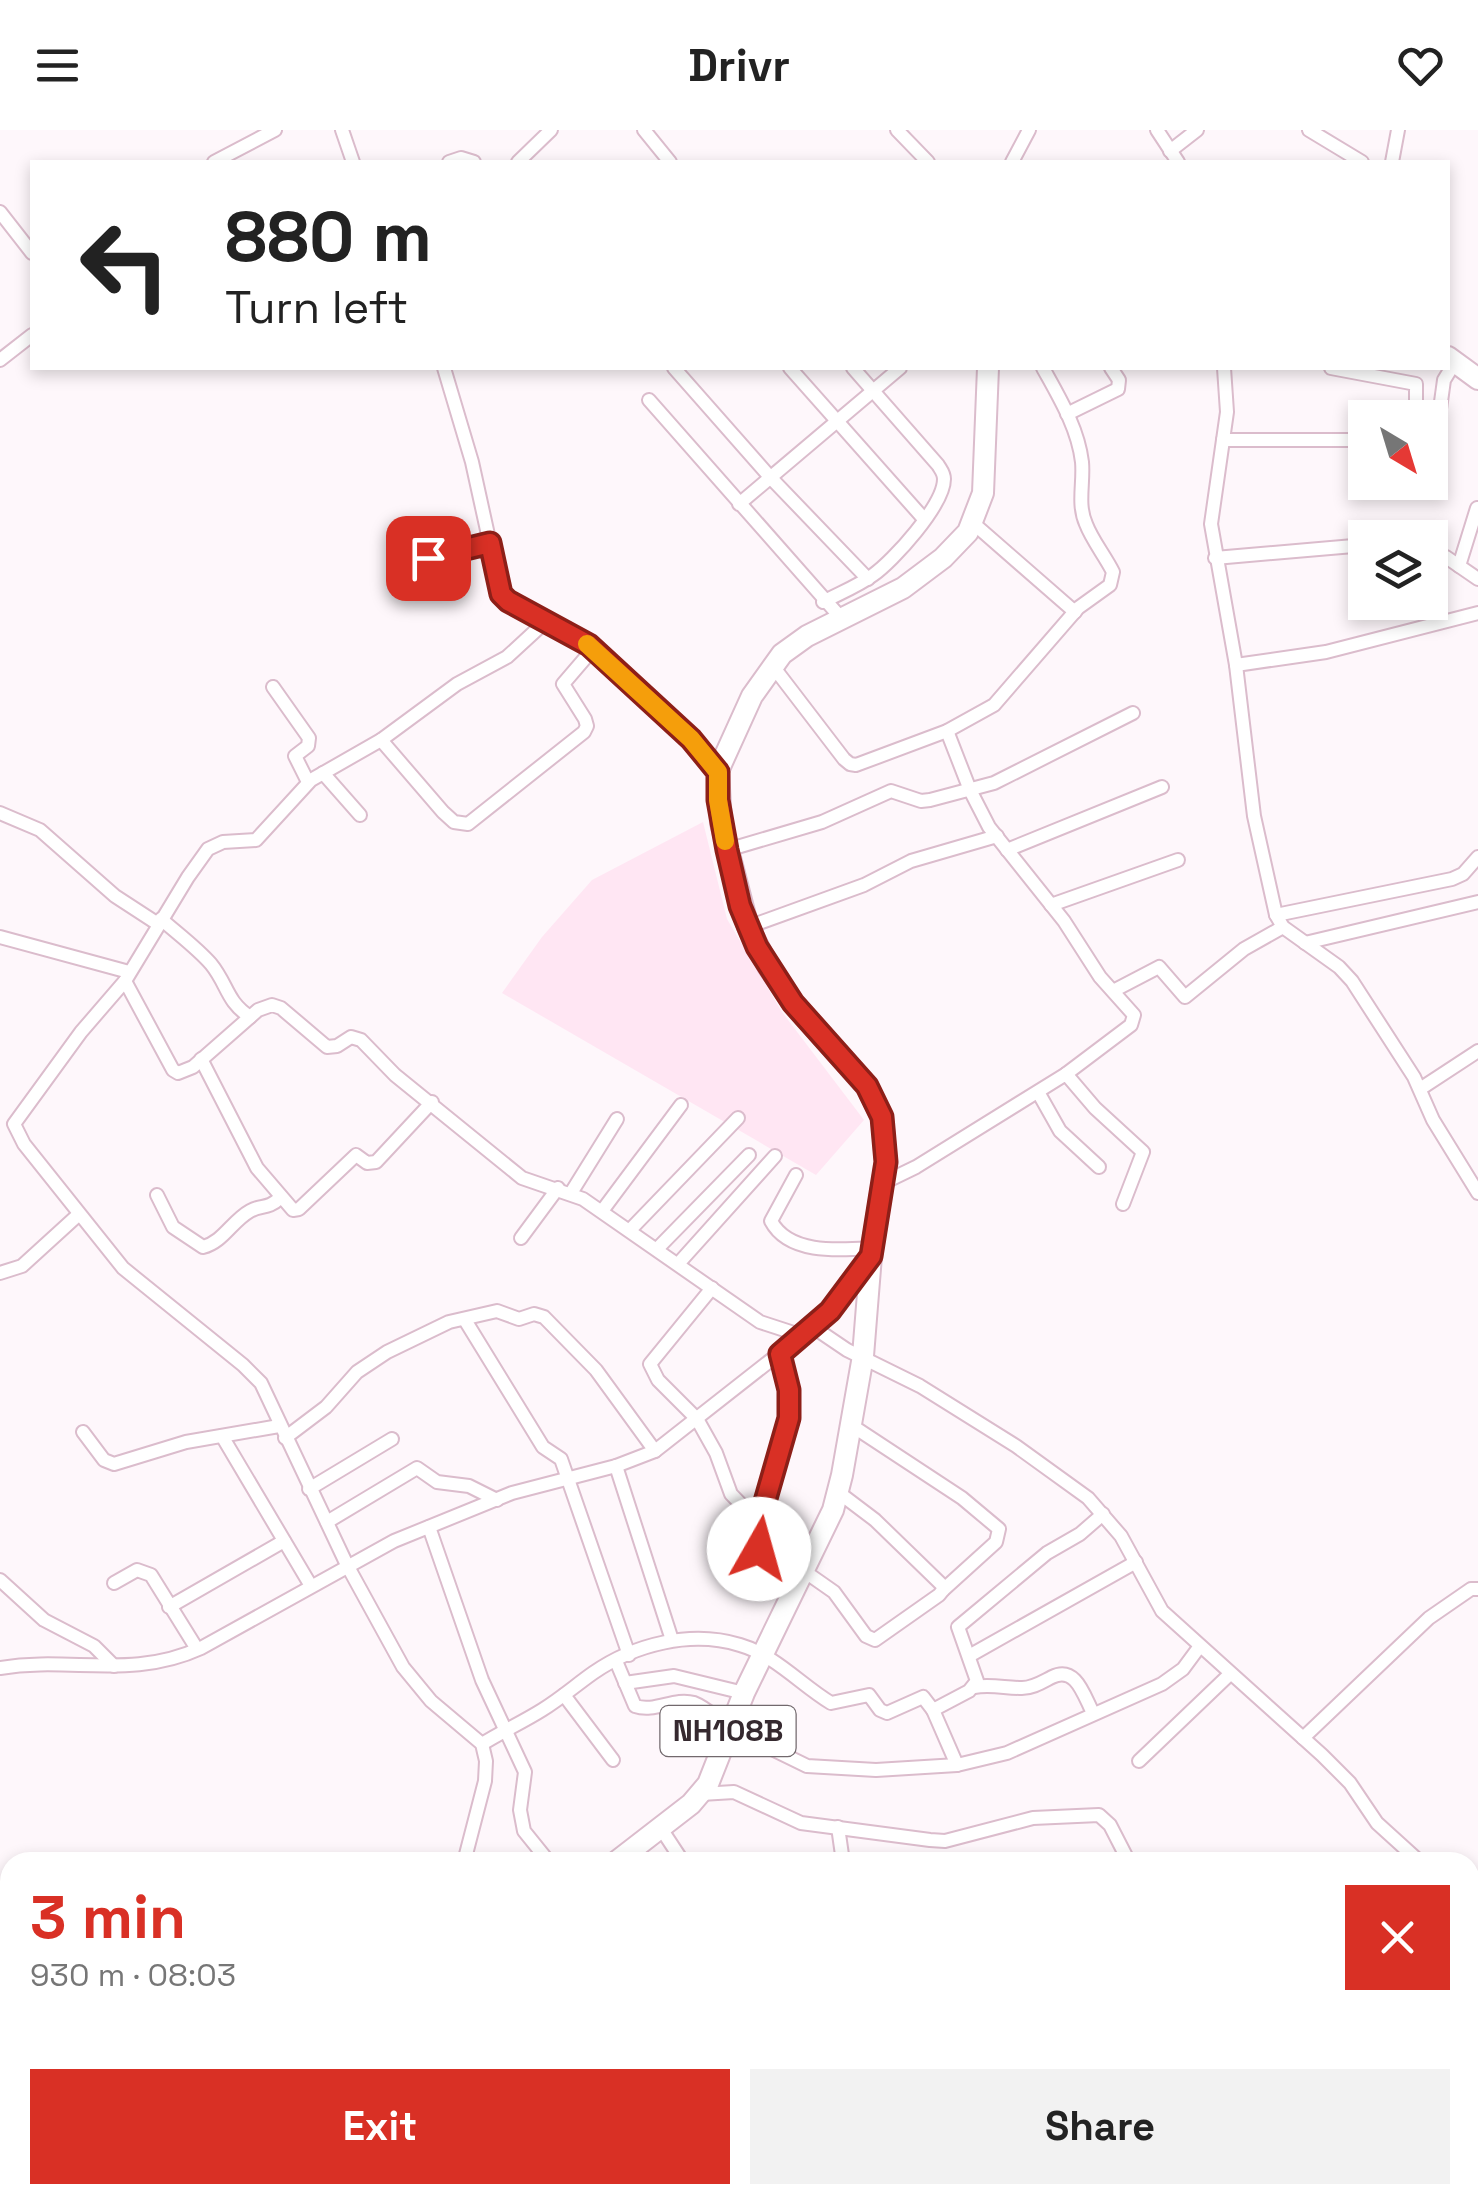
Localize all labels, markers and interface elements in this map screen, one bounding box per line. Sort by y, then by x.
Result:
text: Drivr [688,37,790,94]
icon: menu [30,38,85,93]
icon: heart [1393,38,1448,93]
text: 880 m [225,192,432,281]
icon: left [60,200,190,330]
text: Turn left [225,279,408,336]
north arrow [1348,400,1448,500]
map controls [1348,400,1448,620]
pin [386,516,471,601]
button: layers [1348,520,1448,620]
icon: arrive [401,531,456,586]
position arrow [707,1497,811,1601]
road number: NH108B [660,1706,796,1756]
text: 3 min [30,1879,186,1956]
button: close [1345,1885,1450,1990]
text: 930 m · 08:03 [30,1955,236,1995]
button: Exit [30,2069,730,2184]
button: Share [750,2069,1450,2184]

